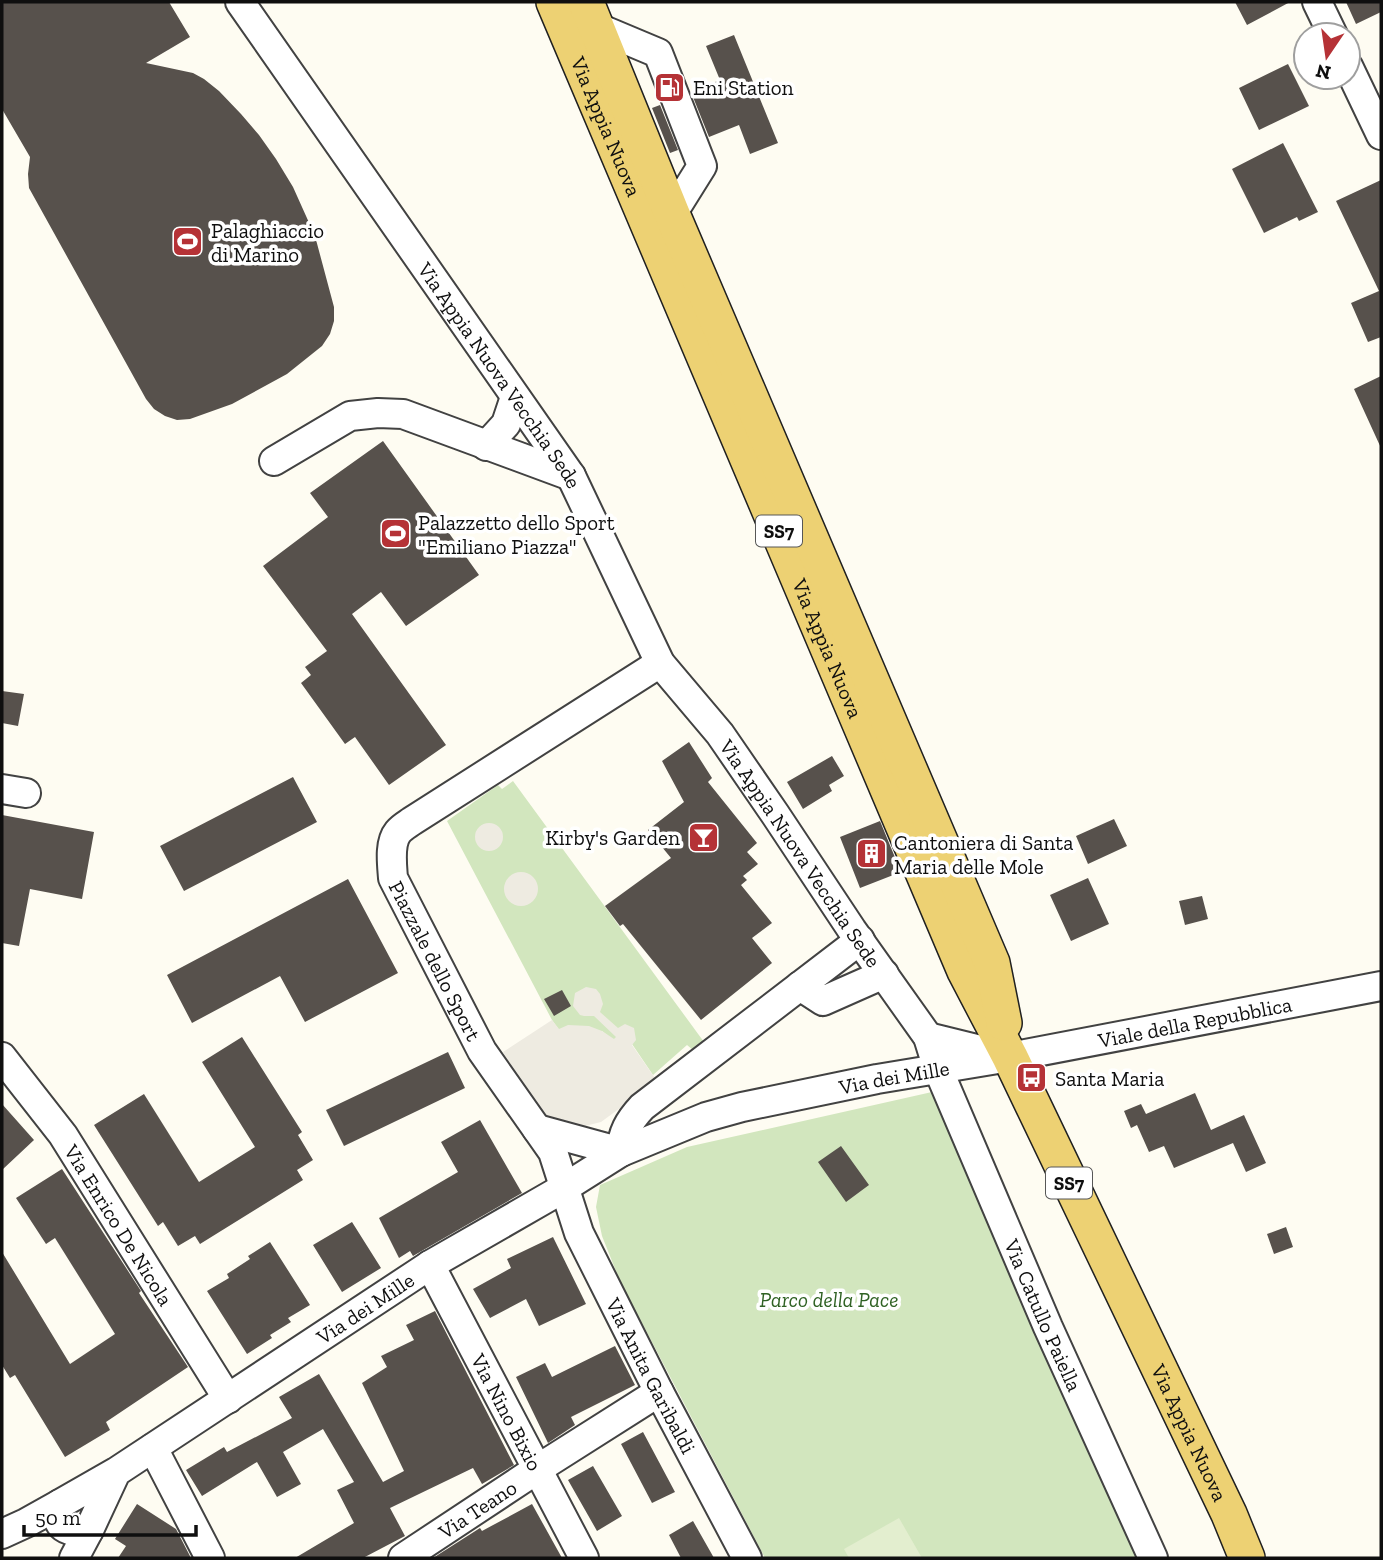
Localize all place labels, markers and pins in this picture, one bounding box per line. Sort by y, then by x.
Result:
fuel station icon: Eni Station [653,70,687,104]
place label: Eni Station [693,75,794,100]
place label: Palaghiaccio di Marino [211,218,324,267]
sports icon: Palaghiaccio di Marino [171,225,205,259]
place label: Palazzetto dello Sport "Emiliano Piazza" [418,510,615,559]
sports icon: Palazzetto dello Sport "Emiliano Piazza" [378,517,412,551]
bar icon: Kirby's Garden [686,820,720,854]
place label: Kirby's Garden [545,825,680,850]
place label: Cantoniera di Santa Maria delle Mole [894,830,1073,879]
building icon: Cantoniera di Santa Maria delle Mole [854,837,888,871]
bus stop icon: Santa Maria [1015,1061,1049,1095]
place label: Santa Maria [1055,1066,1164,1091]

